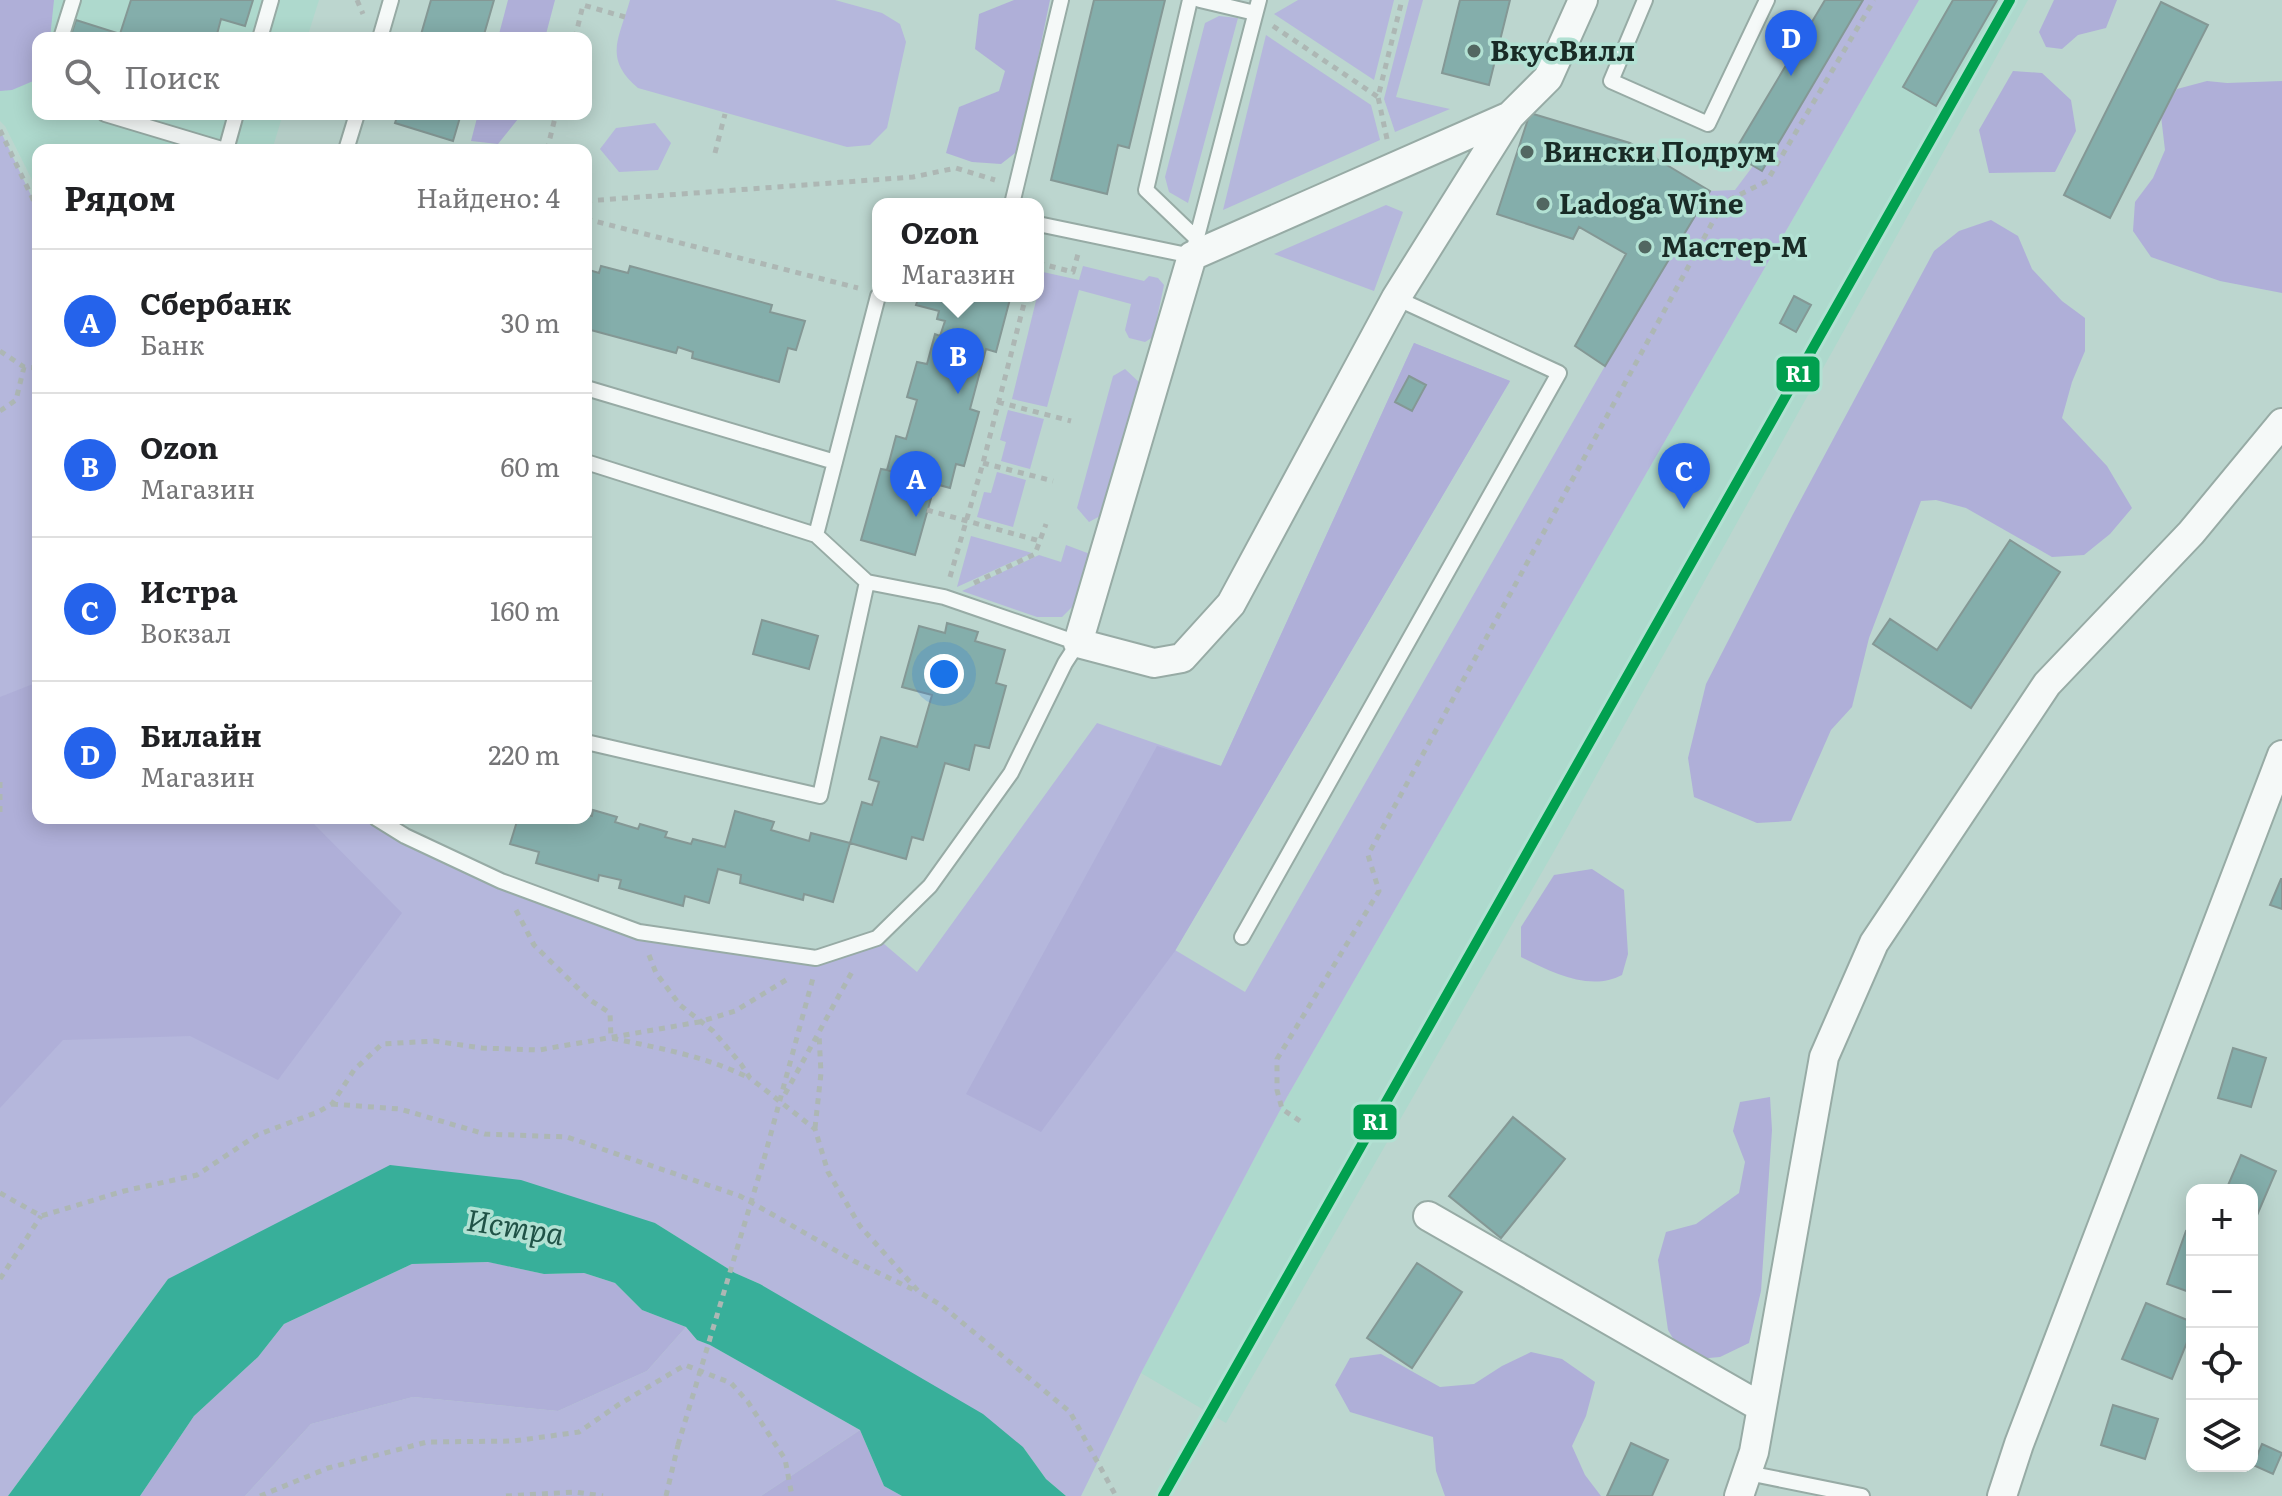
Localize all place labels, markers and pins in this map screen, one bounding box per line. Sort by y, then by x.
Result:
pin: D [1765,10,1817,76]
place label: ВкусВилл [1490,28,1635,70]
marker: ВкусВилл [1465,42,1483,60]
place label: Вински Подрум [1543,129,1776,171]
marker: Вински Подрум [1518,143,1536,161]
place label: Ladoga Wine [1559,181,1744,223]
marker: Ladoga Wine [1534,195,1552,213]
place label: Мастер-М [1661,224,1808,266]
marker: Мастер-М [1636,238,1654,256]
pin: B [932,328,984,394]
pin: C [1658,443,1710,509]
pin: A [890,451,942,517]

